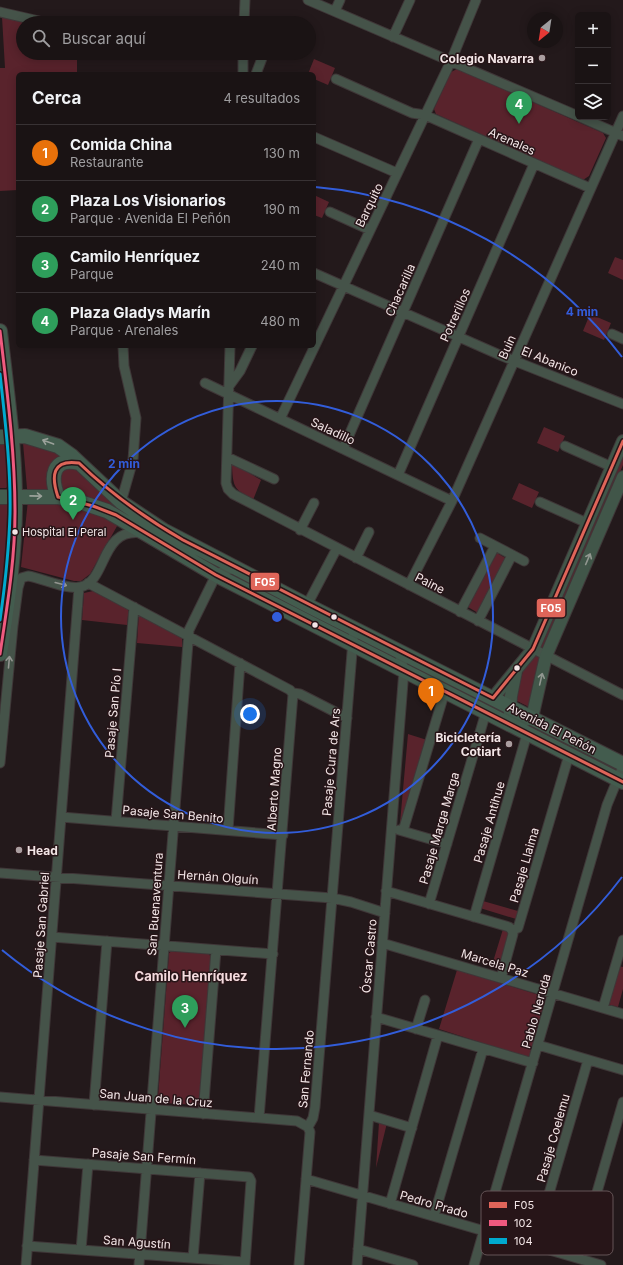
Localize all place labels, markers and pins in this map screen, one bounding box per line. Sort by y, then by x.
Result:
place label: Colegio Navarra [440,51,534,66]
marker: Colegio Navarra [537,53,547,63]
pin: 4 [506,91,532,124]
pin: 2 [60,487,86,520]
place label: Hospital El Peral [22,525,106,539]
marker: Hospital El Peral [10,527,20,537]
centre of rings [270,610,284,624]
unlabelled marker [329,612,339,622]
unlabelled marker [310,620,320,630]
unlabelled marker [512,663,522,673]
pin: 1 [418,678,444,711]
place label: Bicicletería Cotiart [435,730,502,759]
marker: Bicicletería Cotiart [504,739,514,749]
place label: Head [27,843,58,858]
marker: Head [14,845,24,855]
pin: 3 [172,995,198,1028]

